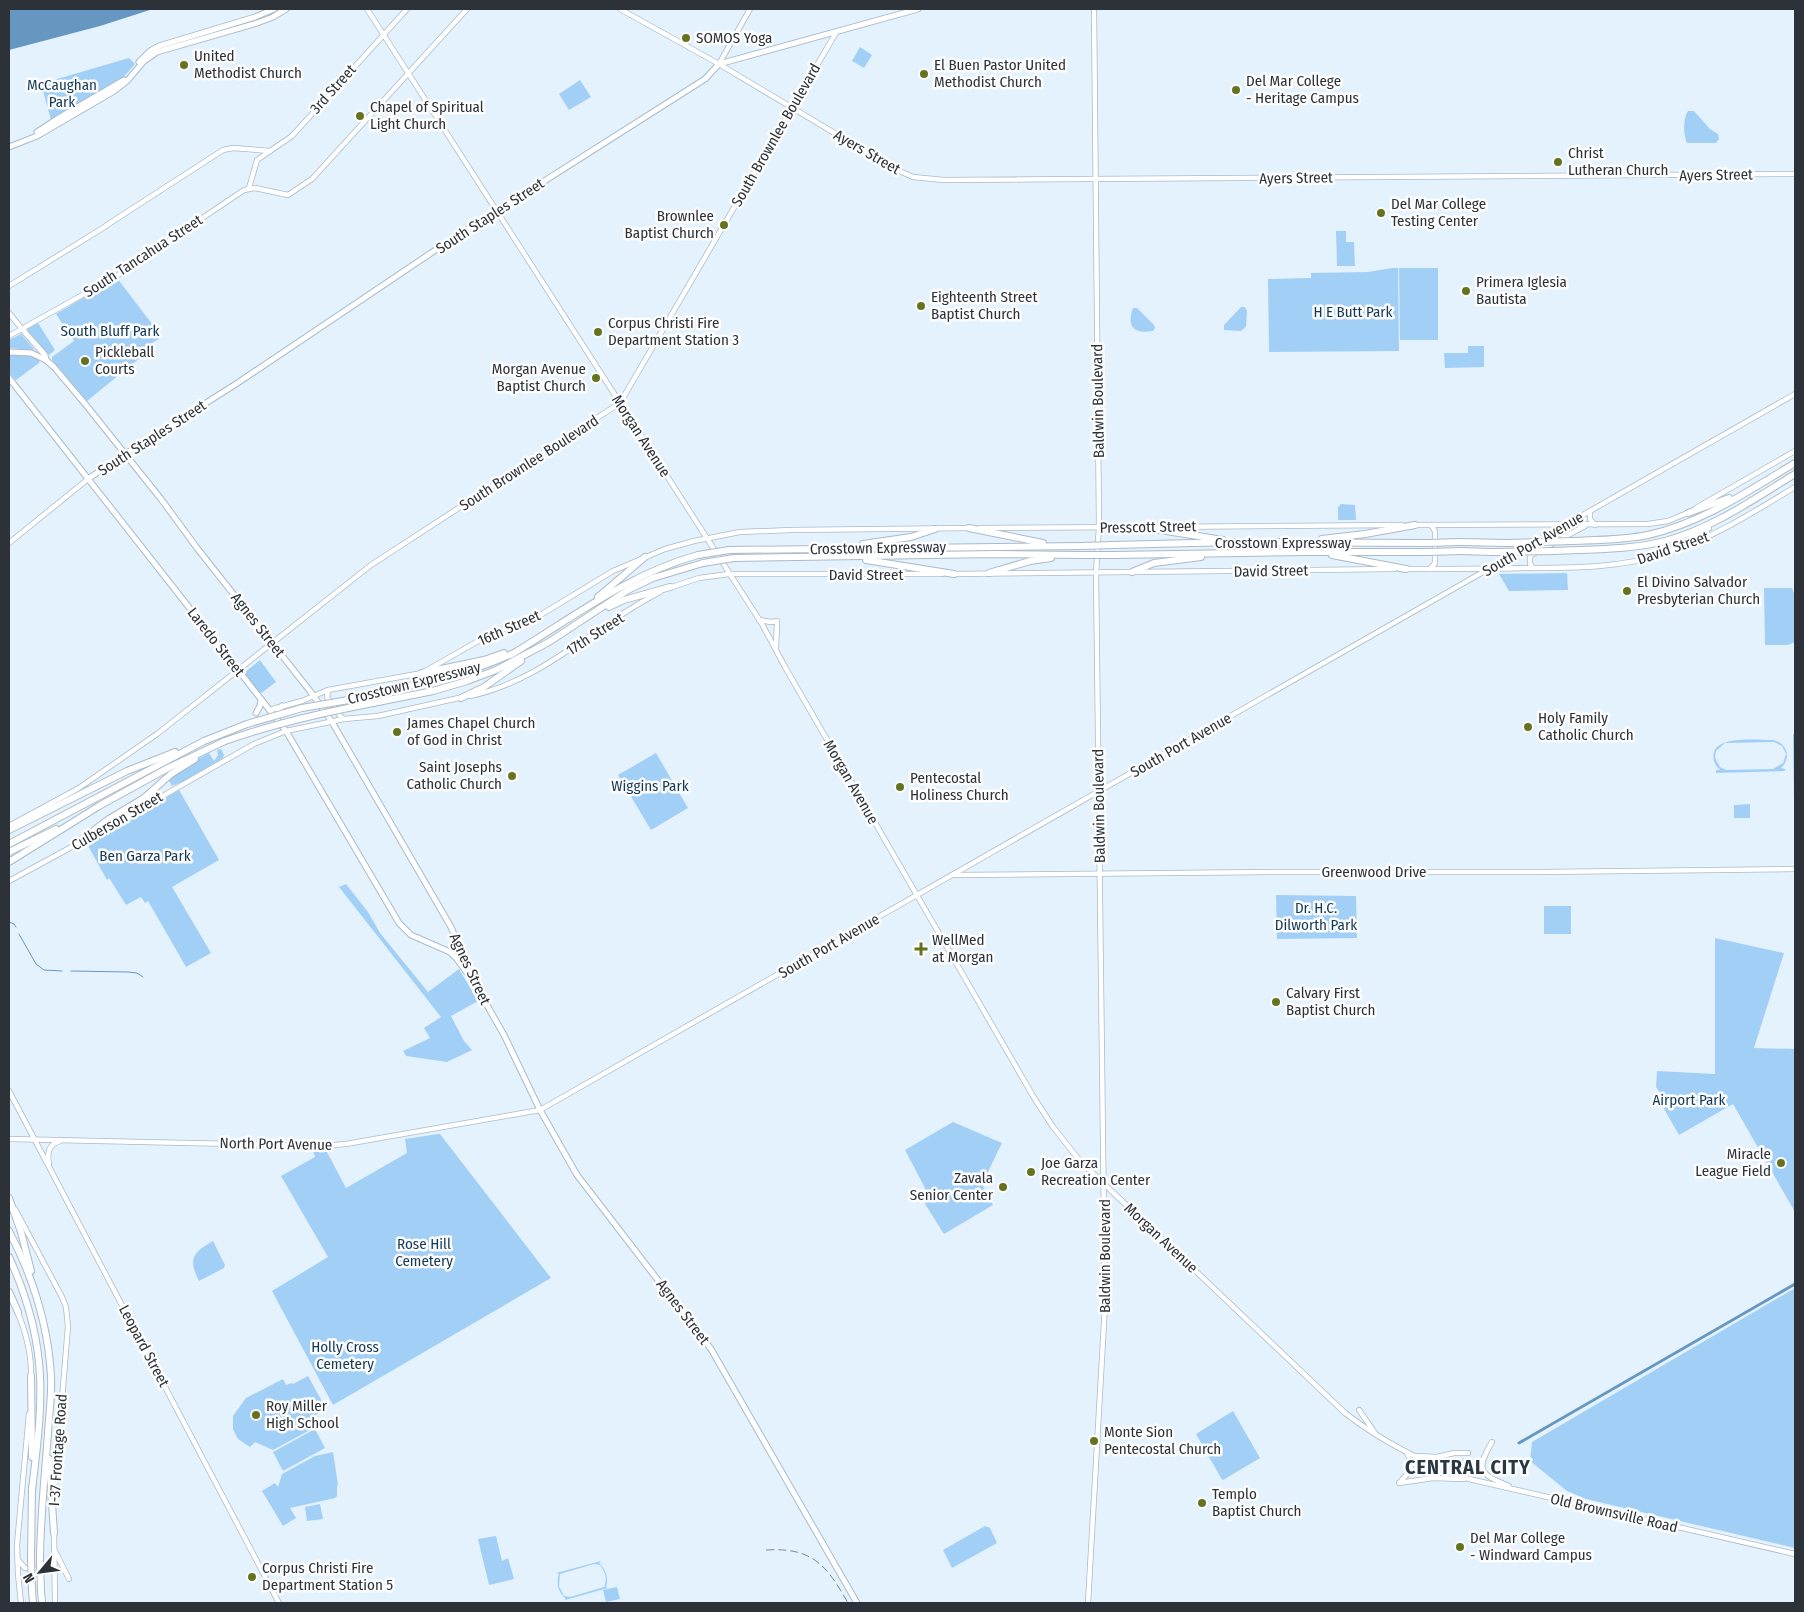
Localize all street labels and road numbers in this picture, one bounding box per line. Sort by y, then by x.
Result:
street label: South Brownlee Boulevard [728,60,824,210]
street label: 3rd Street [306,61,360,117]
street label: Ayers Street [831,126,904,178]
street label: Ayers Street [1679,165,1753,185]
street label: Ayers Street [1259,168,1333,188]
street label: South Staples Street [433,174,547,258]
street label: South Tancahua Street [80,211,206,301]
street label: Baldwin Boulevard [1088,344,1108,458]
street label: Morgan Avenue [608,392,674,480]
street label: South Staples Street [95,396,209,480]
street label: South Brownlee Boulevard [456,411,602,515]
street label: South Port Avenue [1479,508,1587,580]
street label: Presscott Street [1100,517,1197,537]
street label: David Street [1635,527,1711,569]
street label: Crosstown Expressway [1215,534,1352,552]
street label: Crosstown Expressway [810,538,947,558]
street label: David Street [1234,561,1309,581]
street label: David Street [829,566,903,584]
street label: Agnes Street [227,589,289,661]
street label: Laredo Street [184,604,249,680]
street label: 16th Street [475,606,543,650]
street label: 17th Street [563,609,627,659]
street label: Crosstown Expressway [346,658,483,708]
street label: South Port Avenue [1127,709,1235,781]
street label: Morgan Avenue [820,737,882,827]
street label: Baldwin Boulevard [1089,749,1109,863]
street label: Culberson Street [68,788,166,854]
street label: Greenwood Drive [1321,863,1427,881]
street label: South Port Avenue [775,910,883,982]
street label: Agnes Street [446,930,494,1008]
street label: North Port Avenue [220,1134,332,1154]
street label: Baldwin Boulevard [1096,1199,1114,1313]
street label: Morgan Avenue [1120,1199,1202,1277]
street label: Agnes Street [653,1276,713,1348]
street label: Leopard Street [115,1302,173,1390]
street label: I-37 Frontage Road [45,1393,71,1507]
street label: Old Brownsville Road [1549,1490,1679,1536]

